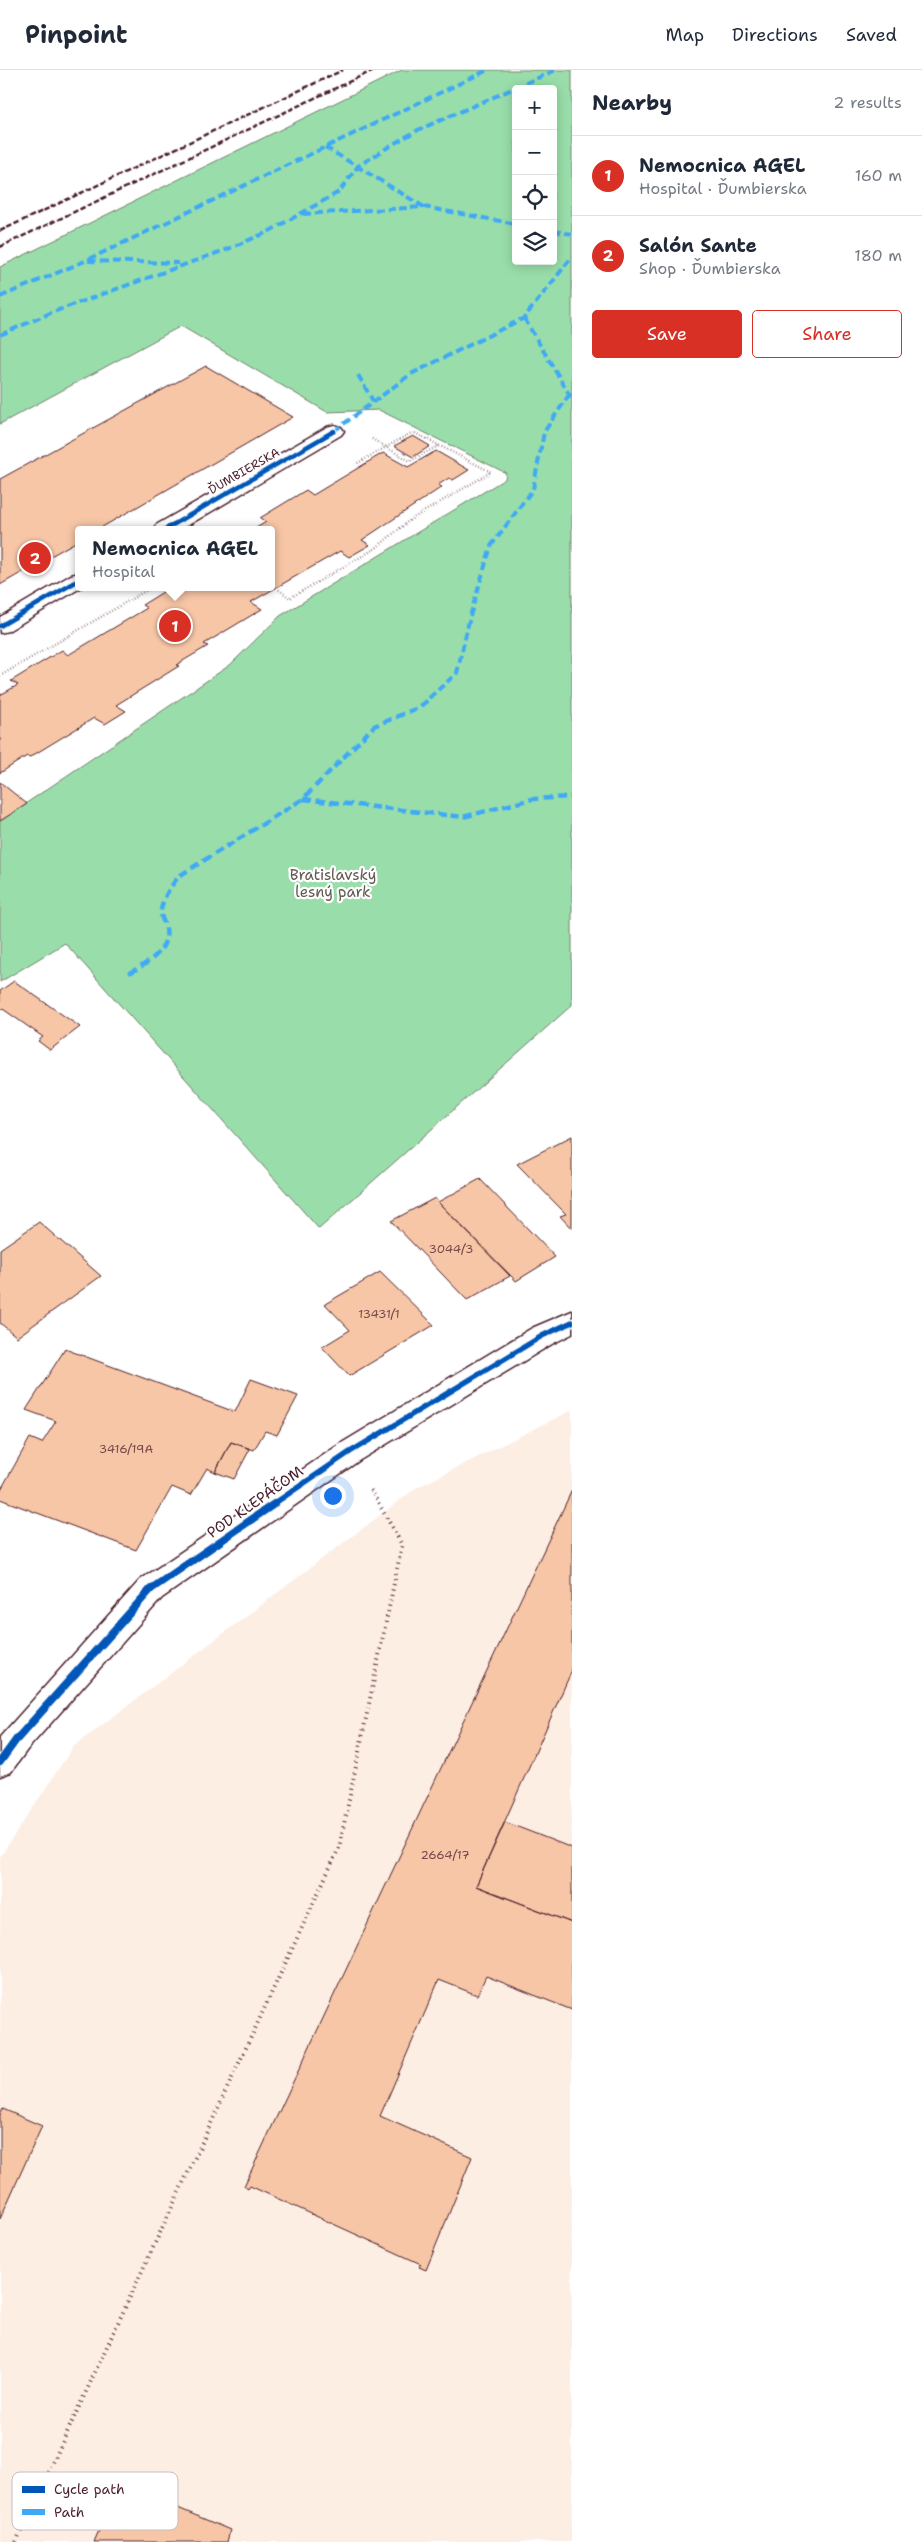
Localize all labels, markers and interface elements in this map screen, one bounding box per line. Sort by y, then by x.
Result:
text: Pinpoint [25,19,127,51]
text: Map [666,23,704,47]
text: Directions [732,23,818,47]
text: Saved [846,23,897,47]
map controls [512,85,557,265]
button: + [512,85,557,130]
text: Nearby [592,89,672,117]
text: 2 results [833,92,902,113]
button: − [512,130,557,175]
text: Nemocnica AGEL [639,153,805,178]
text: 1 [604,165,612,186]
text: 160 m [855,165,902,186]
button: locate [512,175,557,220]
text: Hospital · Ďumbierska [639,178,807,199]
button: layers [512,220,557,265]
text: Salón Sante [639,233,757,258]
text: 2 [602,245,614,266]
text: 180 m [854,245,902,266]
text: Shop · Ďumbierska [639,258,781,279]
button: Save [592,310,742,358]
button: Share [752,310,902,358]
street label: ĎUMBIERSKA [205,444,283,498]
popup [75,526,275,591]
text: Nemocnica AGEL [92,536,258,561]
pin: 2 [19,539,51,577]
text: Hospital [92,561,155,582]
pin: 1 [159,607,191,645]
park label: Bratislavský lesný park [290,865,376,902]
house number: 3044/3 [428,1241,474,1257]
house number: 13431/1 [358,1306,400,1322]
house number: 3416/19A [99,1441,154,1457]
street label: POD KLEPÁČOM [202,1461,307,1543]
your location [320,1483,346,1509]
house number: 2664/17 [420,1847,470,1863]
legend [12,2472,178,2530]
text: Cycle path [54,2480,125,2498]
text: Path [54,2503,85,2521]

